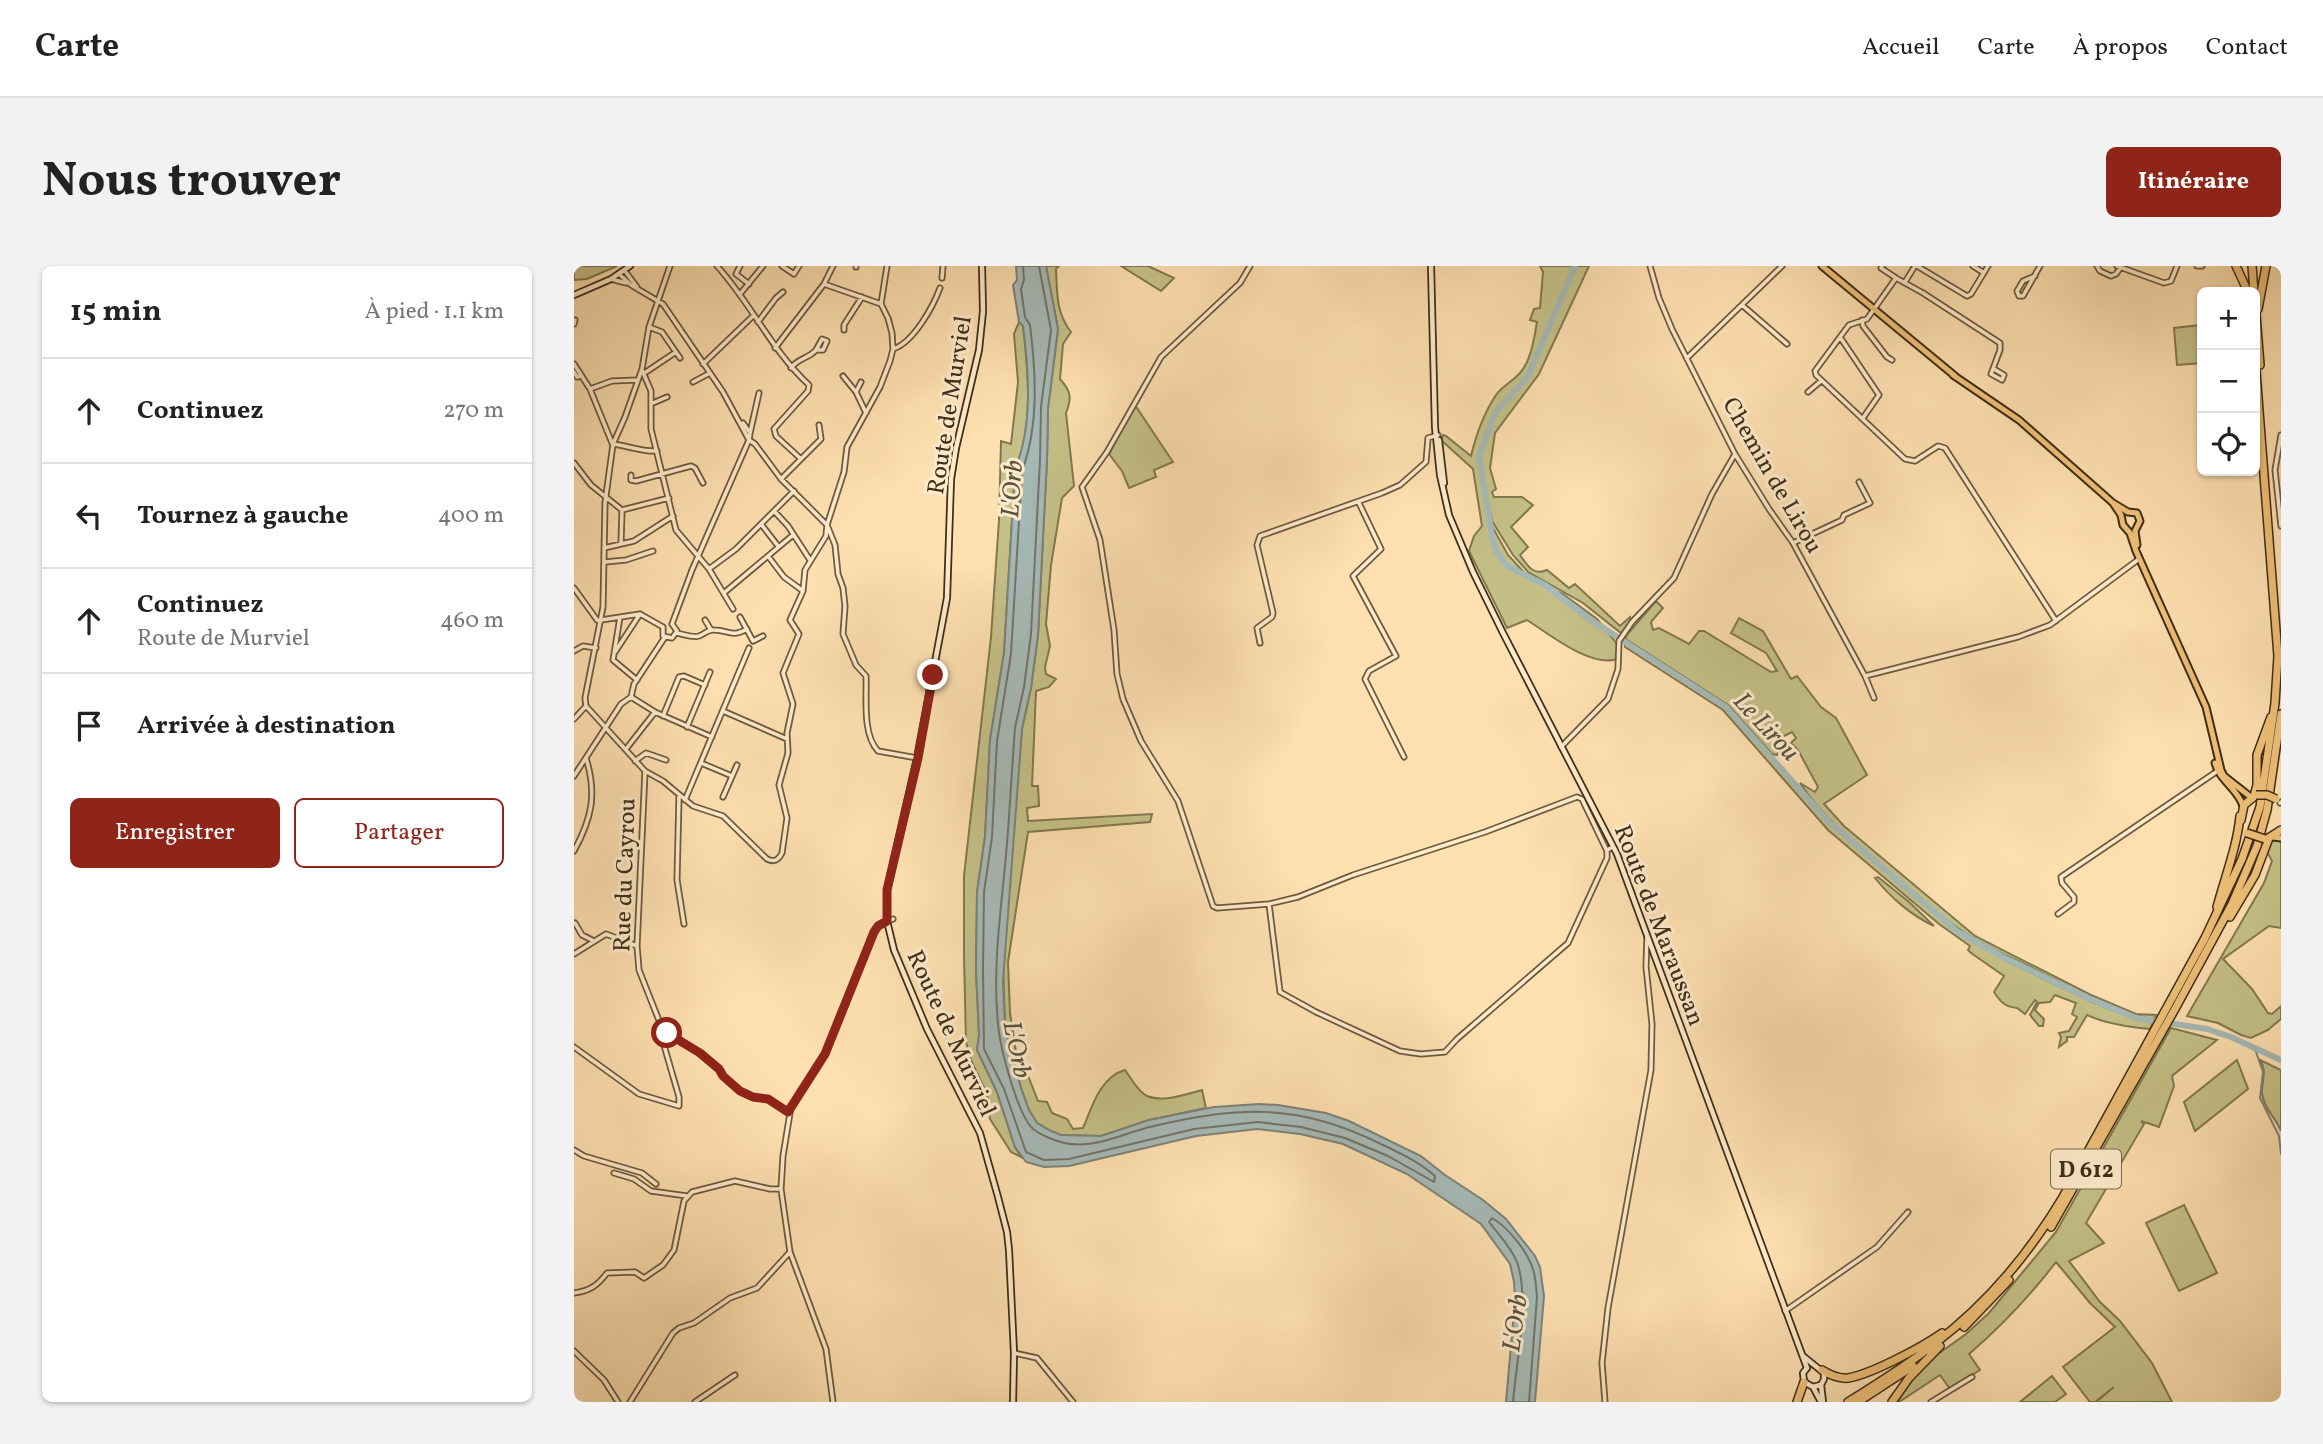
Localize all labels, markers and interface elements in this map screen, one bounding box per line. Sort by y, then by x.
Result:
text: Carte [35,25,119,71]
text: Accueil [1862,31,1939,65]
text: Carte [1977,31,2035,65]
text: À propos [2073,31,2168,65]
text: Contact [2206,31,2288,65]
button: Itinéraire [2106,147,2281,217]
text: Nous trouver [42,148,341,217]
map controls [2197,287,2260,476]
button: + [2197,287,2260,350]
text: 15 min [70,291,162,333]
text: À pied · 1.1 km [365,296,504,328]
street label: Route de Murviel [920,314,982,497]
button: − [2197,350,2260,413]
street label: Chemin de Lirou [1713,391,1830,561]
icon: ahead [70,392,108,430]
text: Continuez [137,393,263,429]
text: 270 m [443,395,504,427]
button: locate [2197,413,2260,476]
water label: L'Orb [993,459,1033,519]
icon: left [70,497,108,535]
text: Tournez à gauche [137,498,349,534]
text: 400 m [438,500,504,532]
text: Continuez [137,587,263,623]
icon: ahead [70,602,108,640]
text: 460 m [440,605,504,637]
text: Route de Murviel [137,623,310,655]
route end [917,659,948,690]
water label: Le Lirou [1724,685,1807,770]
icon: arrive [70,707,108,745]
text: Arrivée à destination [137,708,396,744]
street label: Rue du Cayrou [606,797,646,953]
button: Enregistrer [70,798,280,868]
button: Partager [294,798,504,868]
street label: Route de Maraussan [1604,820,1712,1031]
street label: Route de Murviel [897,945,1004,1123]
route start [651,1017,682,1048]
water label: L'Orb [992,1018,1040,1082]
road number: D 612 [2051,1150,2121,1188]
water label: L'Orb [1494,1292,1538,1354]

